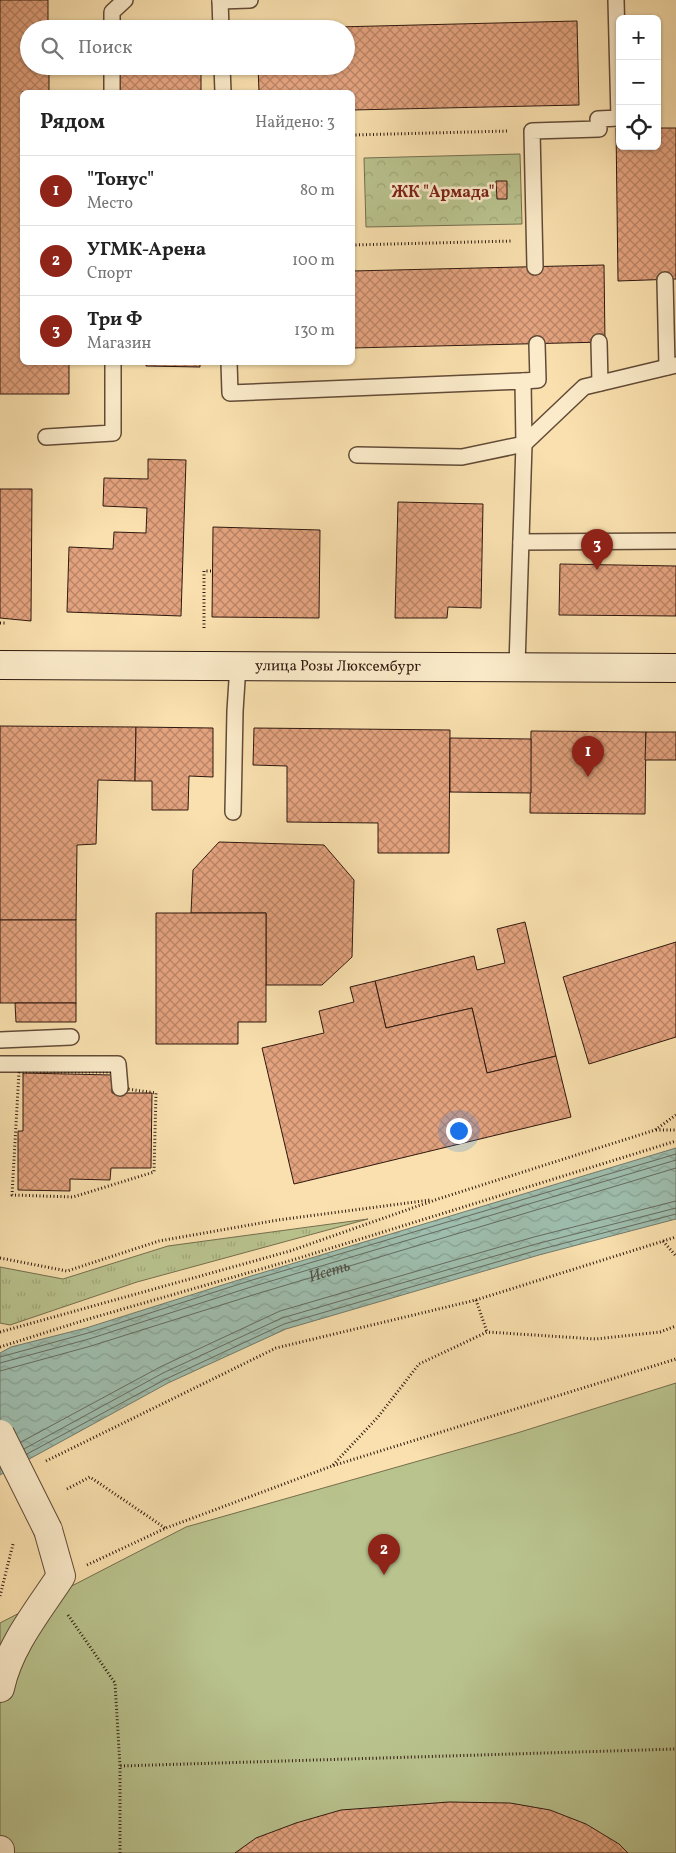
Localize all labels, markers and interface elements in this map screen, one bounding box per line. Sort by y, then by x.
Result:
map controls [616,15,661,150]
button: + [616,15,661,60]
search box [20,20,355,75]
icon: search [38,34,66,62]
text: Поиск [78,35,132,61]
button: − [616,60,661,105]
button: locate [616,105,661,150]
text: Рядом [40,108,105,137]
text: Найдено: 3 [255,112,335,134]
text: "Тонус" [87,167,154,193]
text: 1 [53,180,59,202]
text: 80 m [300,180,335,202]
district label: ЖК "Армада" [391,182,495,204]
text: Место [87,193,133,215]
text: УГМК-Арена [87,237,206,263]
text: 2 [52,250,60,272]
text: 100 m [292,250,335,272]
text: Спорт [87,263,132,285]
text: Три Ф [87,307,143,333]
text: 3 [52,320,60,342]
text: 130 m [294,320,335,342]
text: Магазин [87,333,151,355]
pin: 3 [581,529,613,570]
street label: улица Розы Люксембург [255,656,421,677]
pin: 1 [572,736,604,777]
your location [446,1118,472,1144]
water label: Исеть [306,1255,353,1289]
pin: 2 [368,1534,400,1575]

